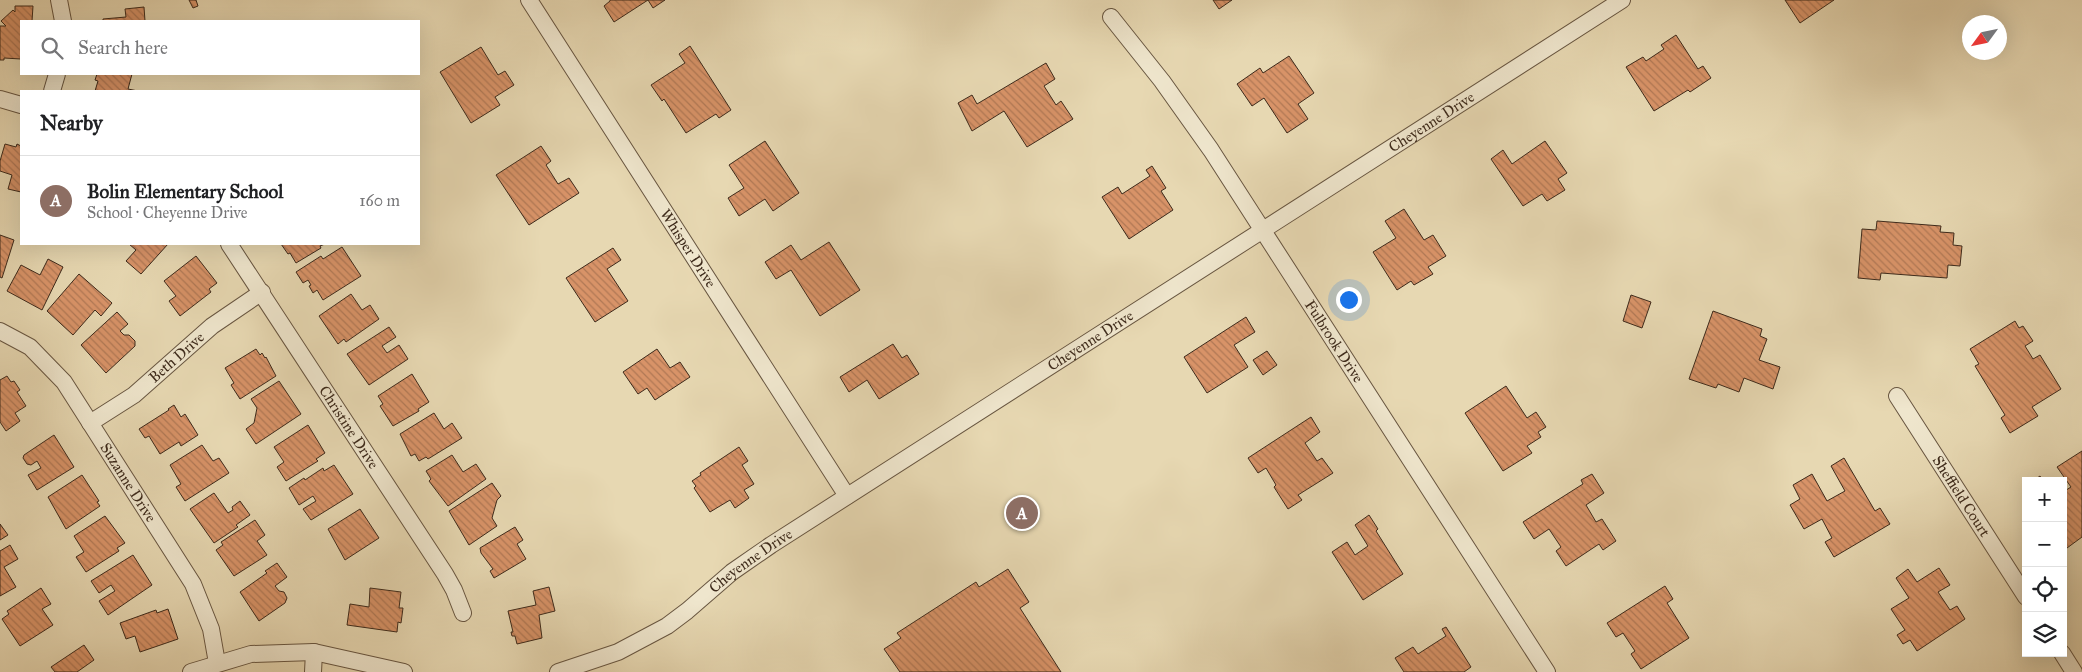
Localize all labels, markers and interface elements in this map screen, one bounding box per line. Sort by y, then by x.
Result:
north arrow [1962,15,2007,60]
search box [20,20,420,75]
icon: search [38,34,66,62]
text: Search here [78,36,168,59]
street label: Cheyenne Drive [1385,88,1478,156]
text: Nearby [40,110,103,136]
text: Bolin Elementary School [87,180,283,203]
text: A [51,191,61,210]
text: 160 m [359,191,400,210]
text: School · Cheyenne Drive [87,203,248,222]
street label: Whisper Drive [656,206,720,291]
your location [1336,287,1362,313]
street label: Fulbrook Drive [1301,297,1367,386]
street label: Cheyenne Drive [1044,306,1137,375]
street label: Beth Drive [145,328,208,387]
street label: Christine Drive [315,382,383,472]
street label: Suzanne Drive [96,440,160,525]
street label: Sheffield Court [1929,452,1994,541]
map controls [2022,477,2067,657]
button: + [2022,477,2067,522]
pin: A [1006,494,1038,532]
button: − [2022,522,2067,567]
street label: Cheyenne Drive [705,525,796,597]
button: locate [2022,567,2067,612]
button: layers [2022,612,2067,657]

